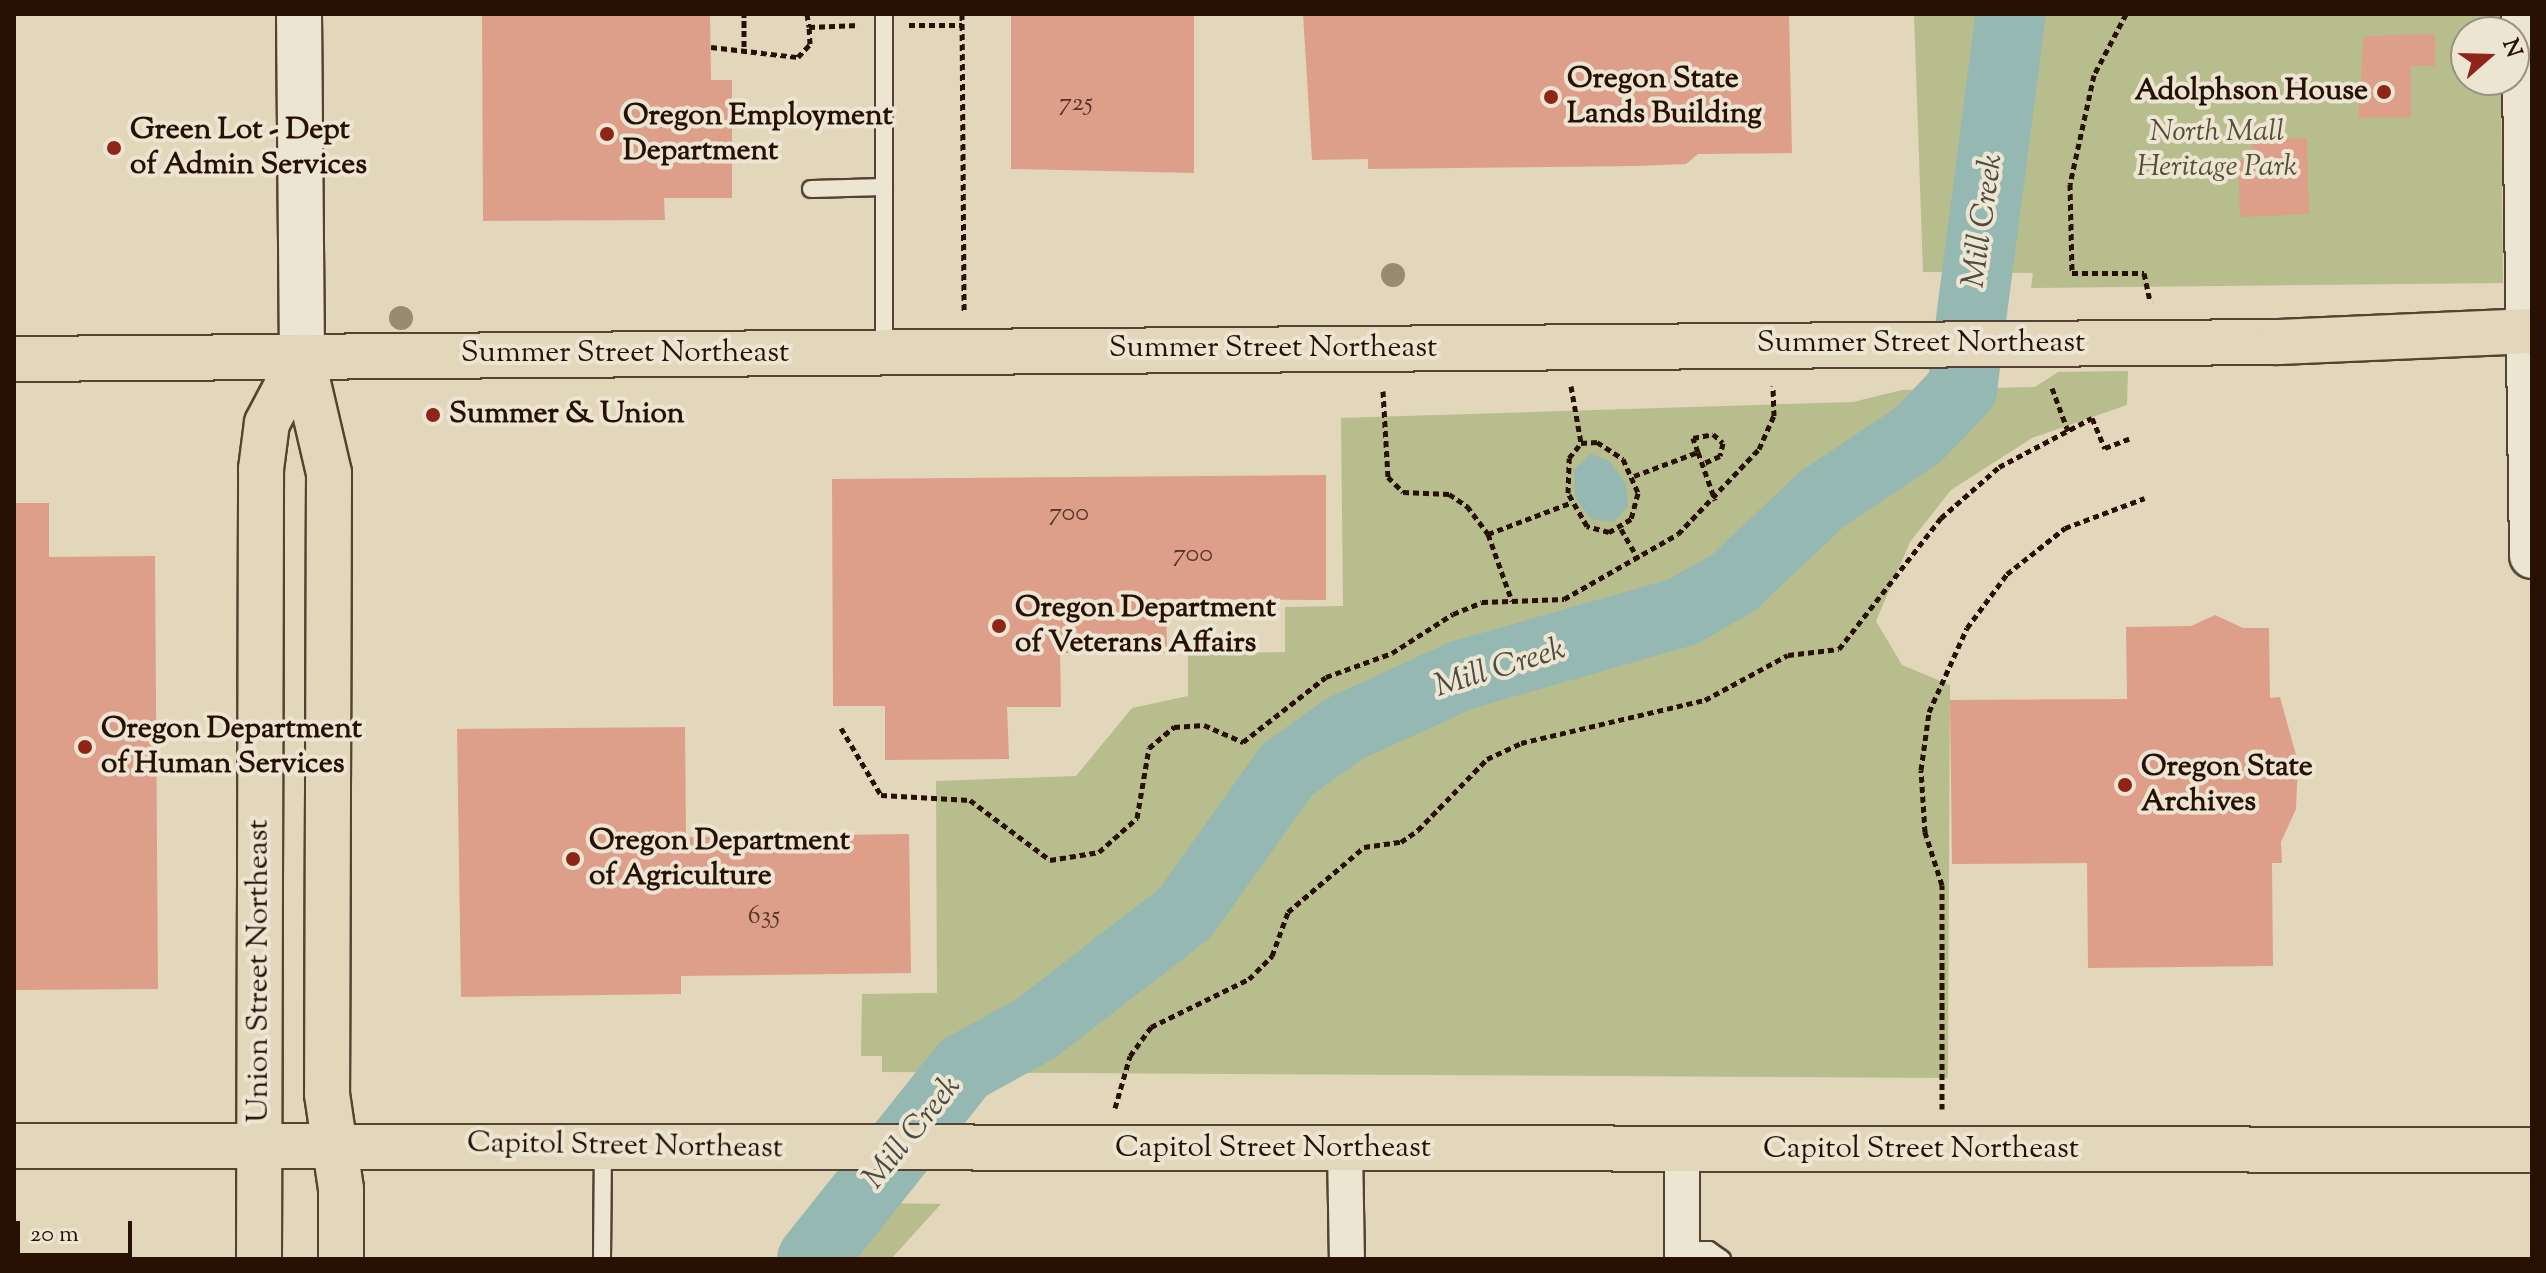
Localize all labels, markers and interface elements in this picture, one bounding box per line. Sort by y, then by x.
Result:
north arrow [2450,16,2530,96]
text: N [2493,35,2529,62]
place label: Oregon State Lands Building [1567,62,1762,132]
place label: Adolphson House [2135,74,2368,110]
marker: Adolphson House [2375,83,2393,101]
house number: 725 [1059,88,1093,120]
marker: Oregon State Lands Building [1542,88,1560,106]
place label: Oregon Employment Department [623,99,893,170]
place label: Green Lot - Dept of Admin Services [130,113,367,184]
park label: North Mall Heritage Park [2137,115,2297,186]
marker: Oregon Employment Department [598,125,616,143]
marker: Green Lot - Dept of Admin Services [105,139,123,157]
water label: Mill Creek [1956,152,2012,290]
street label: Summer Street Northeast [1757,326,2085,362]
street label: Summer Street Northeast [1109,331,1437,367]
street label: Summer Street Northeast [461,336,789,372]
place label: Summer & Union [449,397,685,433]
marker: Summer & Union [424,406,442,424]
house number: 700 [1049,498,1089,530]
house number: 700 [1173,539,1213,571]
place label: Oregon Department of Veterans Affairs [1015,591,1276,662]
marker: Oregon Department of Veterans Affairs [990,617,1008,635]
water label: Mill Creek [1430,631,1570,707]
place label: Oregon Department of Human Services [101,712,362,782]
marker: Oregon Department of Human Services [76,738,94,756]
place label: Oregon State Archives [2141,750,2313,820]
marker: Oregon State Archives [2116,776,2134,794]
street label: Union Street Northeast [242,819,278,1123]
place label: Oregon Department of Agriculture [589,824,850,894]
marker: Oregon Department of Agriculture [564,850,582,868]
house number: 635 [748,901,780,933]
water label: Mill Creek [856,1069,970,1197]
street label: Capitol Street Northeast [467,1126,783,1168]
street label: Capitol Street Northeast [1115,1131,1431,1167]
street label: Capitol Street Northeast [1763,1132,2079,1168]
scale bar [20,1205,136,1255]
text: 20 m [30,1218,79,1252]

